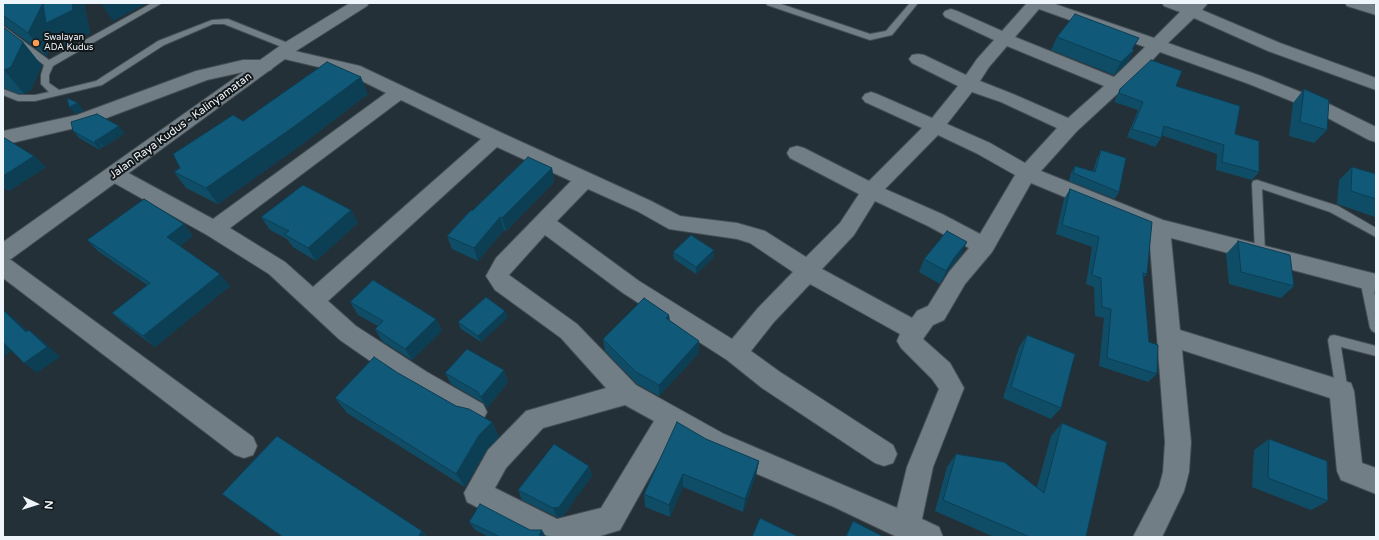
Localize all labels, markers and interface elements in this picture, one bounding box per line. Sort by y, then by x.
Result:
place label: Swalayan ADA Kudus [44,33,93,54]
marker: Swalayan ADA Kudus [31,38,41,48]
street label: Jalan Raya Kudus - Kalinyamatan [107,70,255,182]
north arrow [16,484,56,524]
text: N [42,500,55,510]

